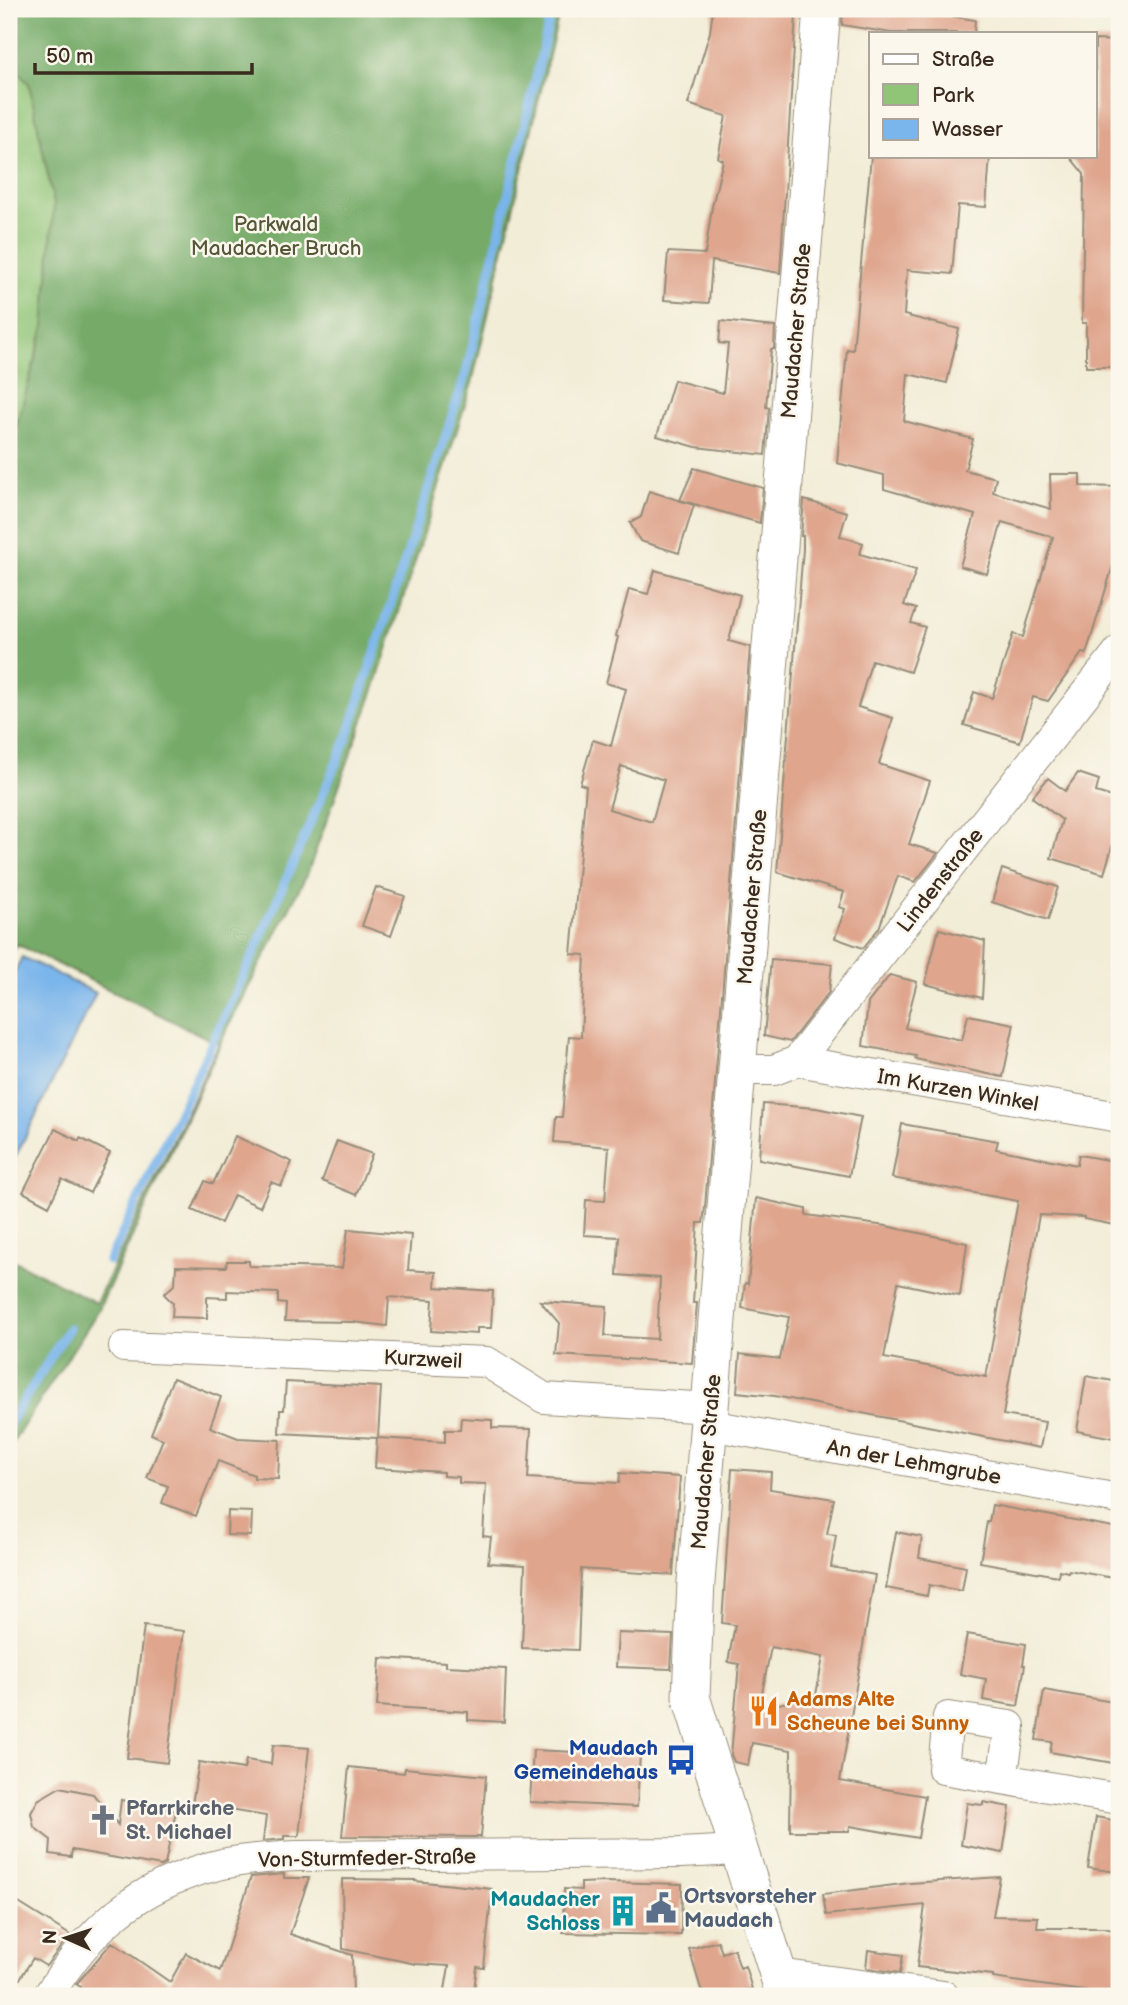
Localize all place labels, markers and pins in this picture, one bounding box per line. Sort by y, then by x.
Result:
place label: Adams Alte Scheune bei Sunny [786,1687,969,1736]
restaurant icon: Adams Alte Scheune bei Sunny [747,1694,781,1728]
place label: Maudach Gemeindehaus [514,1736,658,1785]
bus stop icon: Maudach Gemeindehaus [664,1743,698,1777]
place label: Pfarrkirche St. Michael [126,1796,234,1845]
church icon: Pfarrkirche St. Michael [86,1803,120,1837]
place label: Ortsvorsteher Maudach [684,1884,817,1933]
place label: Maudacher Schloss [490,1887,601,1936]
public building icon: Ortsvorsteher Maudach [644,1891,678,1925]
building icon: Maudacher Schloss [606,1894,640,1928]

